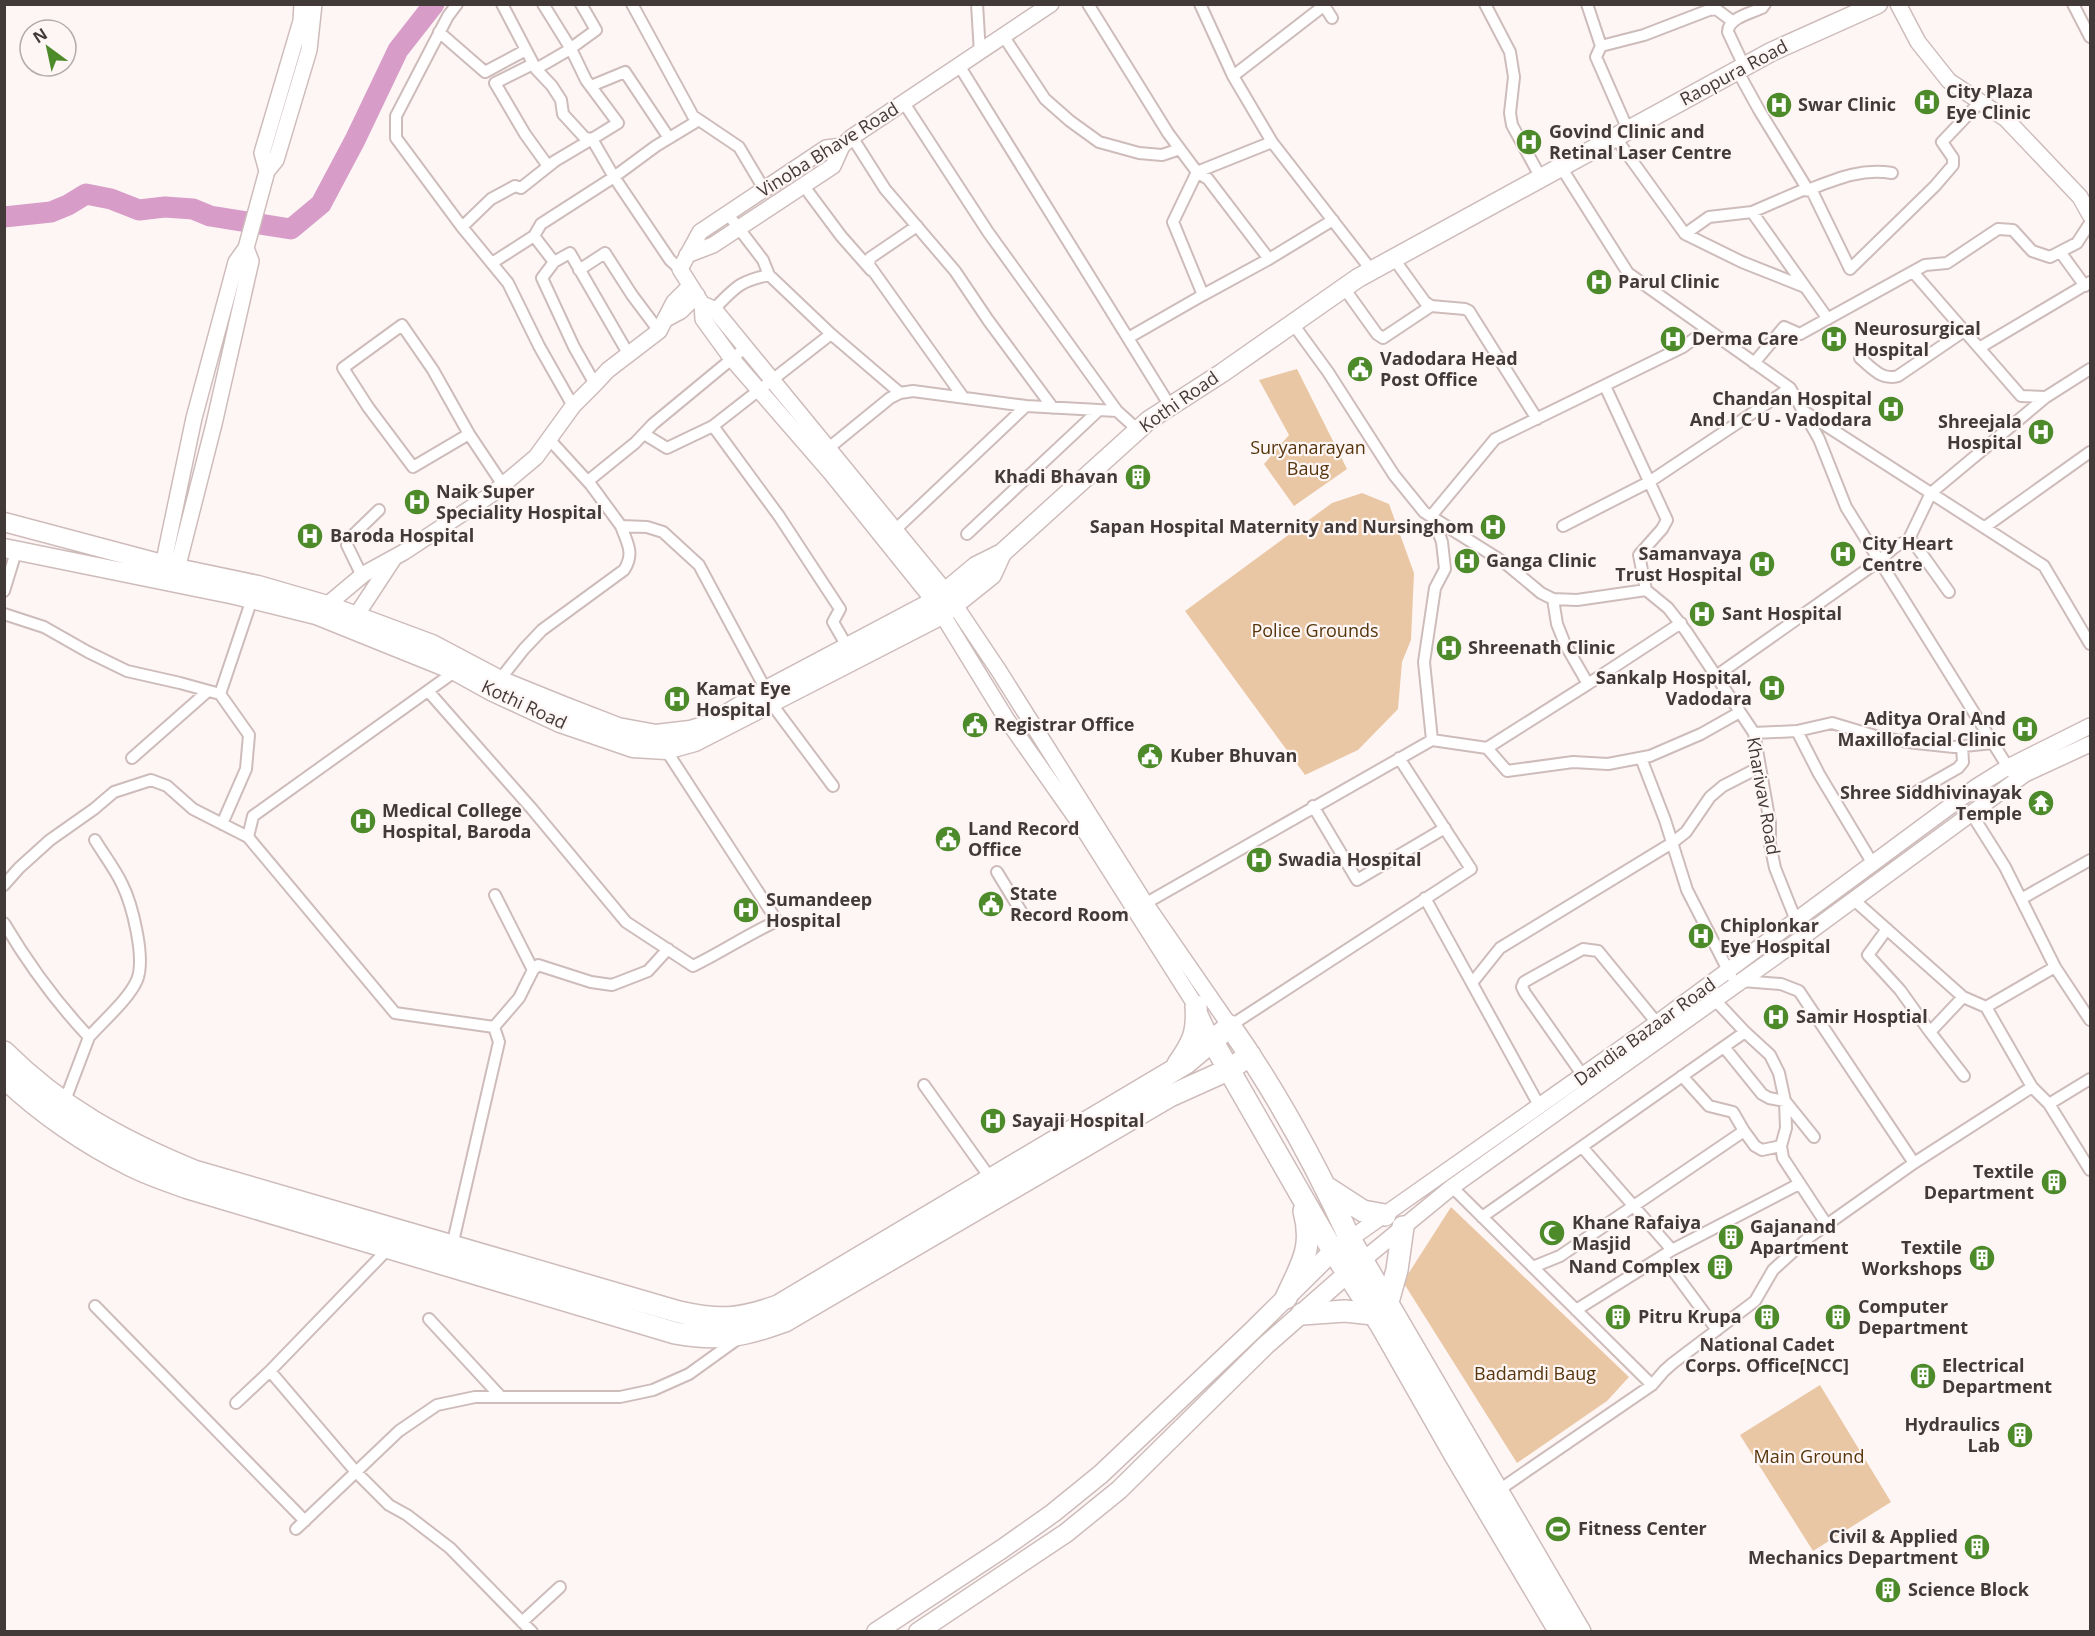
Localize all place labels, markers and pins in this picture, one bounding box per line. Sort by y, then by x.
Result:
place label: City Plaza Eye Clinic [1946,79,2033,124]
hospital icon: City Plaza Eye Clinic [1912,87,1942,117]
hospital icon: Swar Clinic [1764,90,1794,120]
place label: Swar Clinic [1798,92,1896,116]
place label: Govind Clinic and Retinal Laser Centre [1549,119,1732,164]
hospital icon: Govind Clinic and Retinal Laser Centre [1514,127,1544,157]
hospital icon: Parul Clinic [1584,267,1614,297]
place label: Parul Clinic [1618,269,1719,293]
place label: Neurosurgical Hospital [1854,316,1981,361]
hospital icon: Derma Care [1658,324,1688,354]
hospital icon: Neurosurgical Hospital [1819,324,1849,354]
place label: Derma Care [1692,326,1799,350]
place label: Vadodara Head Post Office [1380,346,1518,391]
public building icon: Vadodara Head Post Office [1345,354,1375,384]
place label: Chandan Hospital And I C U - Vadodara [1690,386,1872,431]
hospital icon: Chandan Hospital And I C U - Vadodara [1876,394,1906,424]
place label: Shreejala Hospital [1938,409,2022,454]
hospital icon: Shreejala Hospital [2026,417,2056,447]
building icon: Khadi Bhavan [1123,462,1153,492]
place label: Khadi Bhavan [994,464,1118,488]
place label: Naik Super Speciality Hospital [436,479,602,524]
hospital icon: Naik Super Speciality Hospital [402,487,432,517]
hospital icon: Sapan Hospital Maternity and Nursinghom [1478,512,1508,542]
place label: Sapan Hospital Maternity and Nursinghom [1090,514,1474,538]
hospital icon: Baroda Hospital [295,521,325,551]
place label: Baroda Hospital [330,523,474,547]
place label: City Heart Centre [1862,531,1953,576]
hospital icon: City Heart Centre [1828,539,1858,569]
place label: Samanvaya Trust Hospital [1615,541,1742,586]
hospital icon: Ganga Clinic [1452,546,1482,576]
place label: Ganga Clinic [1486,548,1597,572]
hospital icon: Samanvaya Trust Hospital [1747,549,1777,579]
hospital icon: Sant Hospital [1687,599,1717,629]
place label: Sant Hospital [1722,601,1842,625]
hospital icon: Shreenath Clinic [1434,633,1464,663]
place label: Shreenath Clinic [1468,635,1615,659]
place label: Sankalp Hospital, Vadodara [1596,665,1752,710]
hospital icon: Sankalp Hospital, Vadodara [1757,673,1787,703]
place label: Kamat Eye Hospital [696,676,791,721]
hospital icon: Kamat Eye Hospital [662,684,692,714]
place label: Aditya Oral And Maxillofacial Clinic [1837,706,2006,751]
public building icon: Registrar Office [960,710,990,740]
place label: Registrar Office [994,712,1134,736]
hospital icon: Aditya Oral And Maxillofacial Clinic [2010,714,2040,744]
public building icon: Kuber Bhuvan [1135,741,1165,771]
place label: Kuber Bhuvan [1170,743,1297,767]
place label: Shree Siddhivinayak Temple [1840,780,2023,825]
temple icon: Shree Siddhivinayak Temple [2026,788,2056,818]
place label: Medical College Hospital, Baroda [382,798,531,843]
hospital icon: Medical College Hospital, Baroda [348,806,378,836]
place label: Land Record Office [968,816,1079,861]
public building icon: Land Record Office [933,824,963,854]
hospital icon: Swadia Hospital [1244,845,1274,875]
place label: Swadia Hospital [1278,847,1422,871]
place label: State Record Room [1010,881,1129,926]
place label: Sumandeep Hospital [766,887,872,932]
public building icon: State Record Room [976,889,1006,919]
hospital icon: Sumandeep Hospital [731,895,761,925]
place label: Chiplonkar Eye Hospital [1720,913,1831,958]
hospital icon: Chiplonkar Eye Hospital [1686,921,1716,951]
hospital icon: Samir Hosptial [1761,1002,1791,1032]
place label: Samir Hosptial [1796,1004,1928,1028]
hospital icon: Sayaji Hospital [978,1106,1008,1136]
place label: Sayaji Hospital [1012,1108,1145,1132]
place label: Textile Department [1924,1159,2034,1204]
building icon: Textile Department [2039,1167,2069,1197]
place label: Khane Rafaiya Masjid [1572,1210,1701,1255]
place label: Gajanand Apartment [1750,1214,1849,1259]
mosque icon: Khane Rafaiya Masjid [1537,1218,1567,1248]
building icon: Gajanand Apartment [1716,1222,1746,1252]
place label: Textile Workshops [1862,1235,1962,1280]
building icon: Textile Workshops [1967,1243,1997,1273]
building icon: Nand Complex [1705,1252,1735,1282]
place label: Nand Complex [1568,1254,1701,1278]
place label: Computer Department [1858,1294,1968,1339]
building icon: Pitru Krupa [1603,1302,1633,1332]
building icon: National Cadet Corps. Office[NCC] [1752,1302,1782,1332]
building icon: Computer Department [1823,1302,1853,1332]
place label: Pitru Krupa [1638,1304,1742,1328]
place label: National Cadet Corps. Office[NCC] [1685,1332,1849,1377]
place label: Electrical Department [1942,1353,2052,1398]
building icon: Electrical Department [1908,1361,1938,1391]
place label: Hydraulics Lab [1905,1412,2000,1457]
building icon: Hydraulics Lab [2005,1420,2035,1450]
sports icon: Fitness Center [1543,1514,1573,1544]
place label: Fitness Center [1578,1516,1707,1540]
place label: Civil & Applied Mechanics Department [1748,1524,1958,1569]
building icon: Civil & Applied Mechanics Department [1962,1532,1992,1562]
building icon: Science Block [1873,1575,1903,1605]
place label: Science Block [1908,1577,2030,1601]

